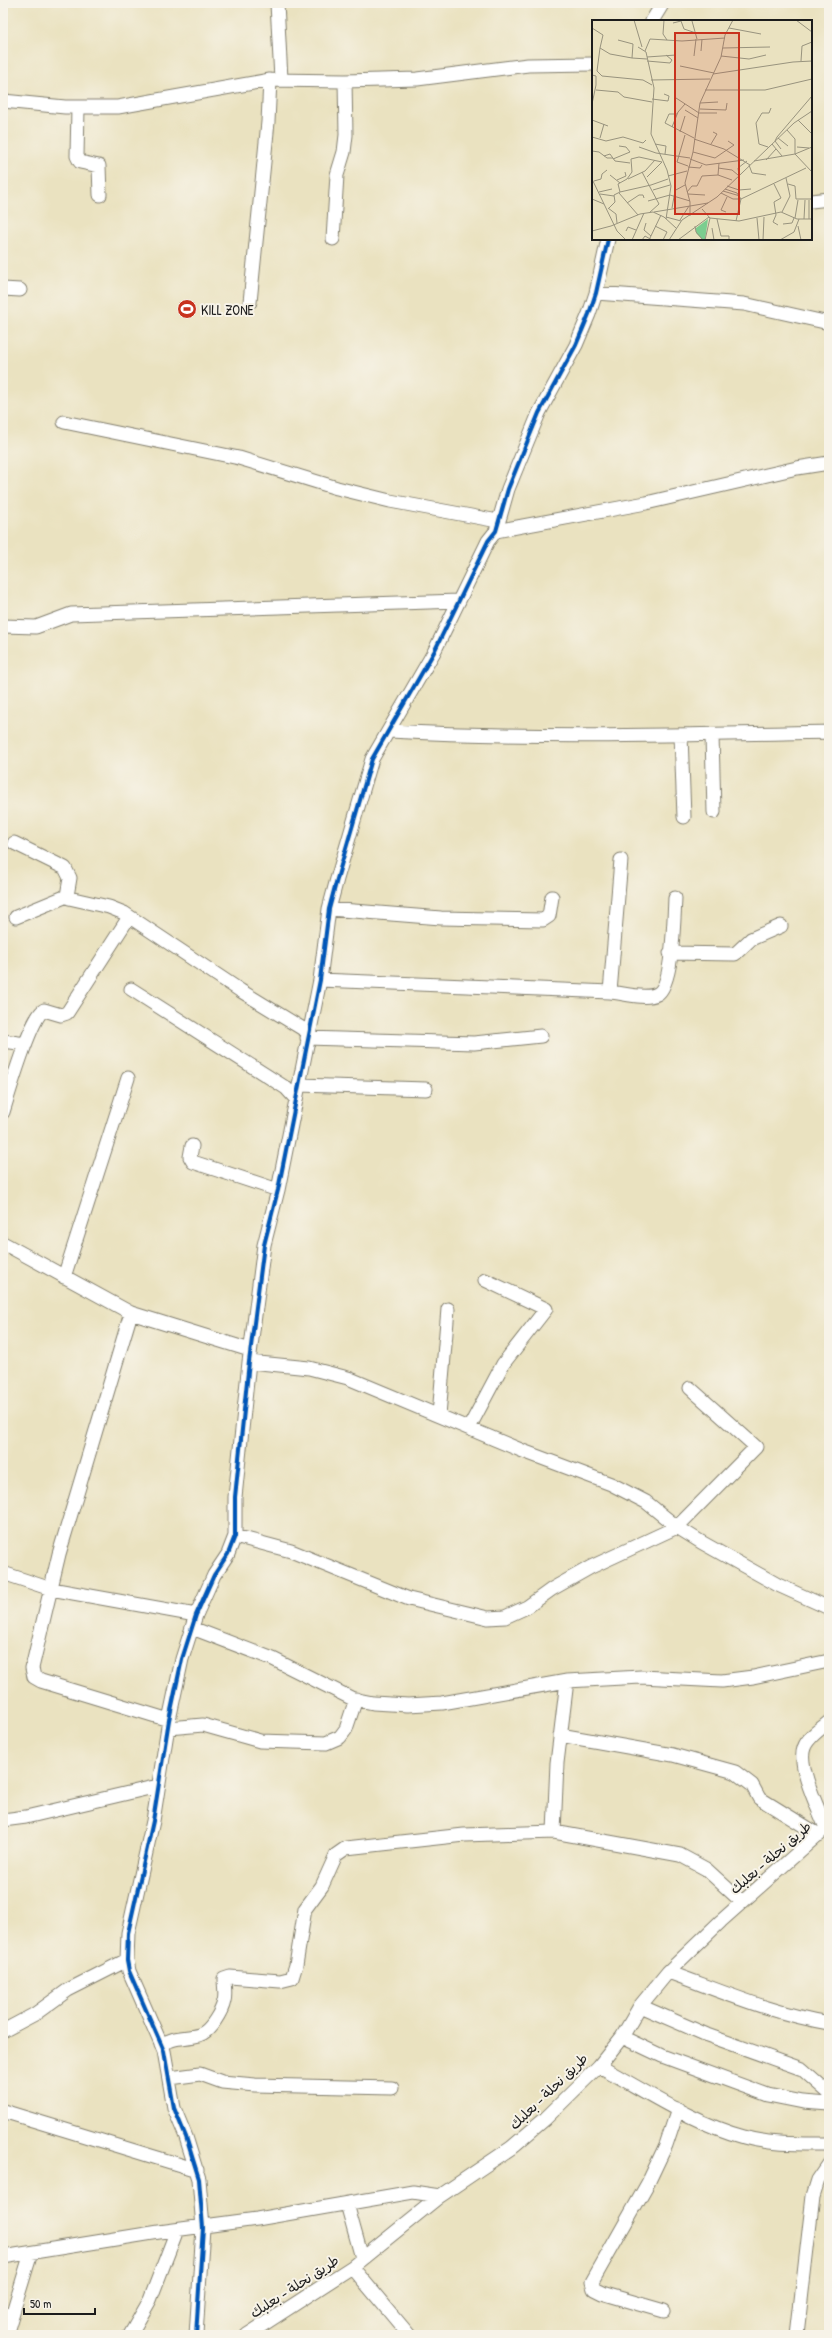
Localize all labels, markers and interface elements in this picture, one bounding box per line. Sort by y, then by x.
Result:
inset map [592,20,812,240]
sports icon: KILL ZONE [176,298,198,320]
place label: KILL ZONE [201,300,254,319]
street label: طريق نحلة - بعلبك [725,1816,815,1898]
street label: طريق نحلة - بعلبك [505,2049,591,2133]
street label: طريق نحلة - بعلبك [246,2250,342,2322]
scale bar [24,2290,95,2316]
text: 50 m [30,2295,51,2312]

